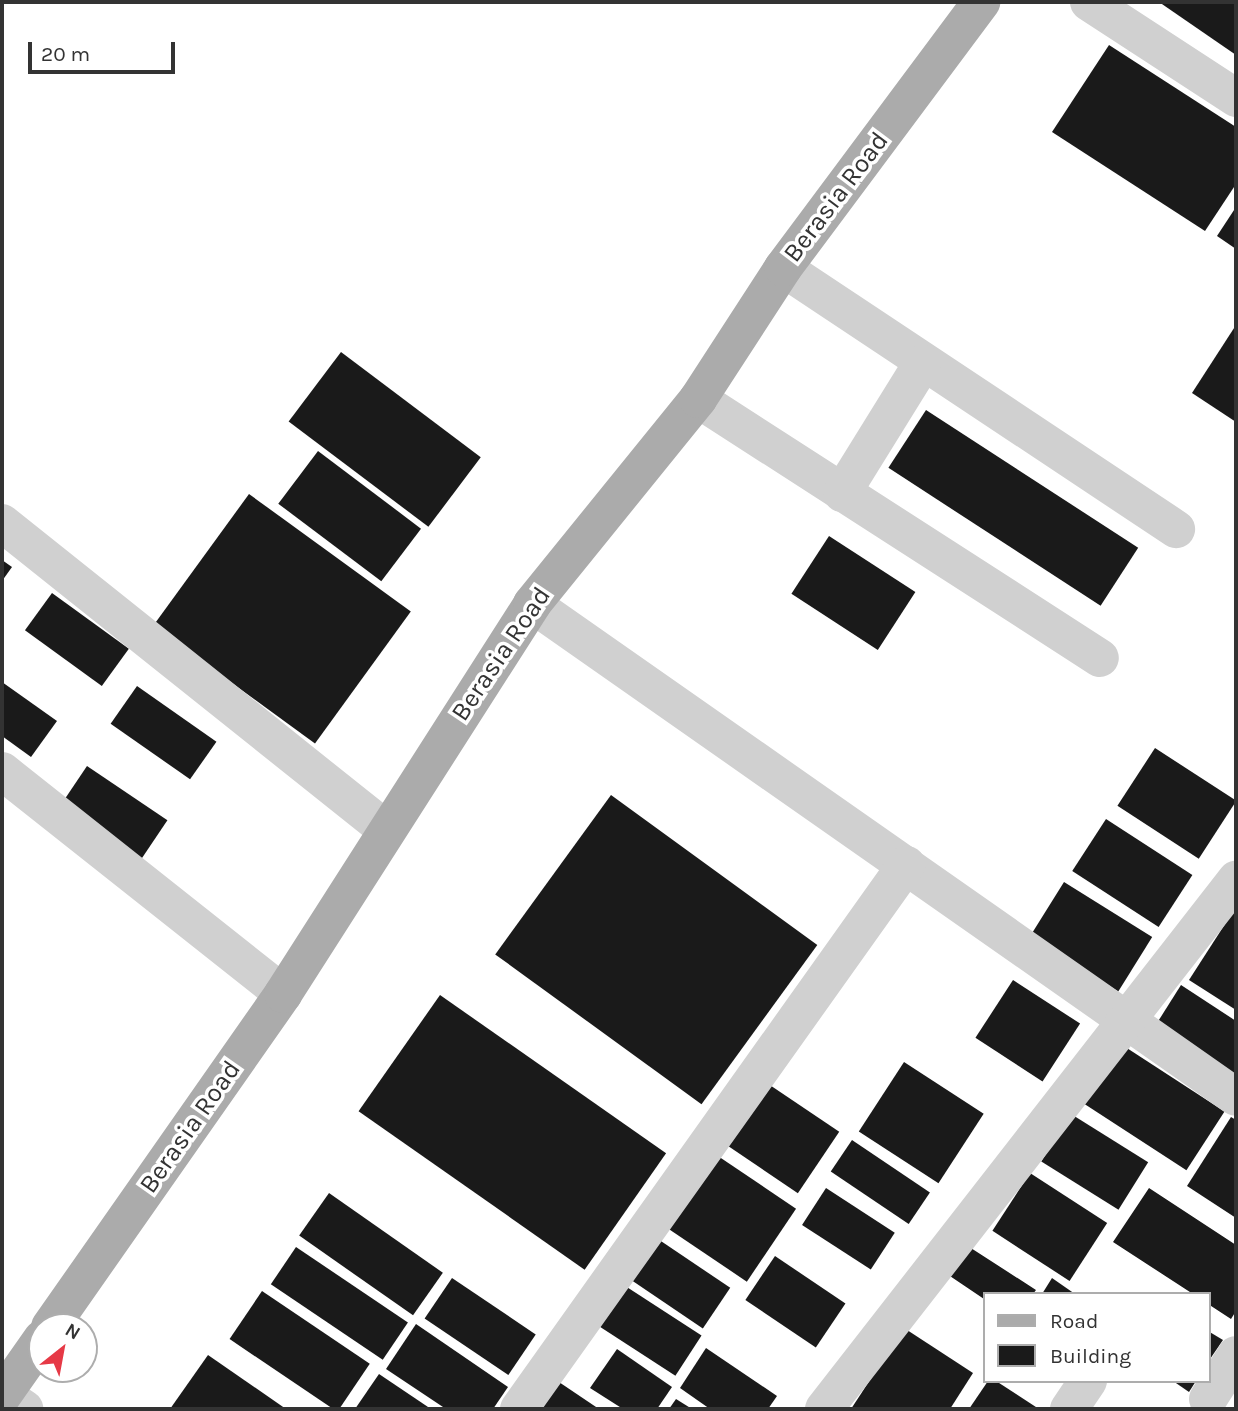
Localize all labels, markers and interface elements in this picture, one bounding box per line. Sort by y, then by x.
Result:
scale bar [32,28,178,72]
text: 20 m [41,42,90,66]
street label: Berasia Road [777,126,895,268]
street label: Berasia Road [445,581,557,727]
street label: Berasia Road [133,1055,247,1199]
legend [982,1292,1210,1383]
text: Road [1050,1309,1098,1333]
north arrow [28,1313,98,1383]
text: N [61,1319,84,1345]
text: Building [1050,1344,1131,1368]

